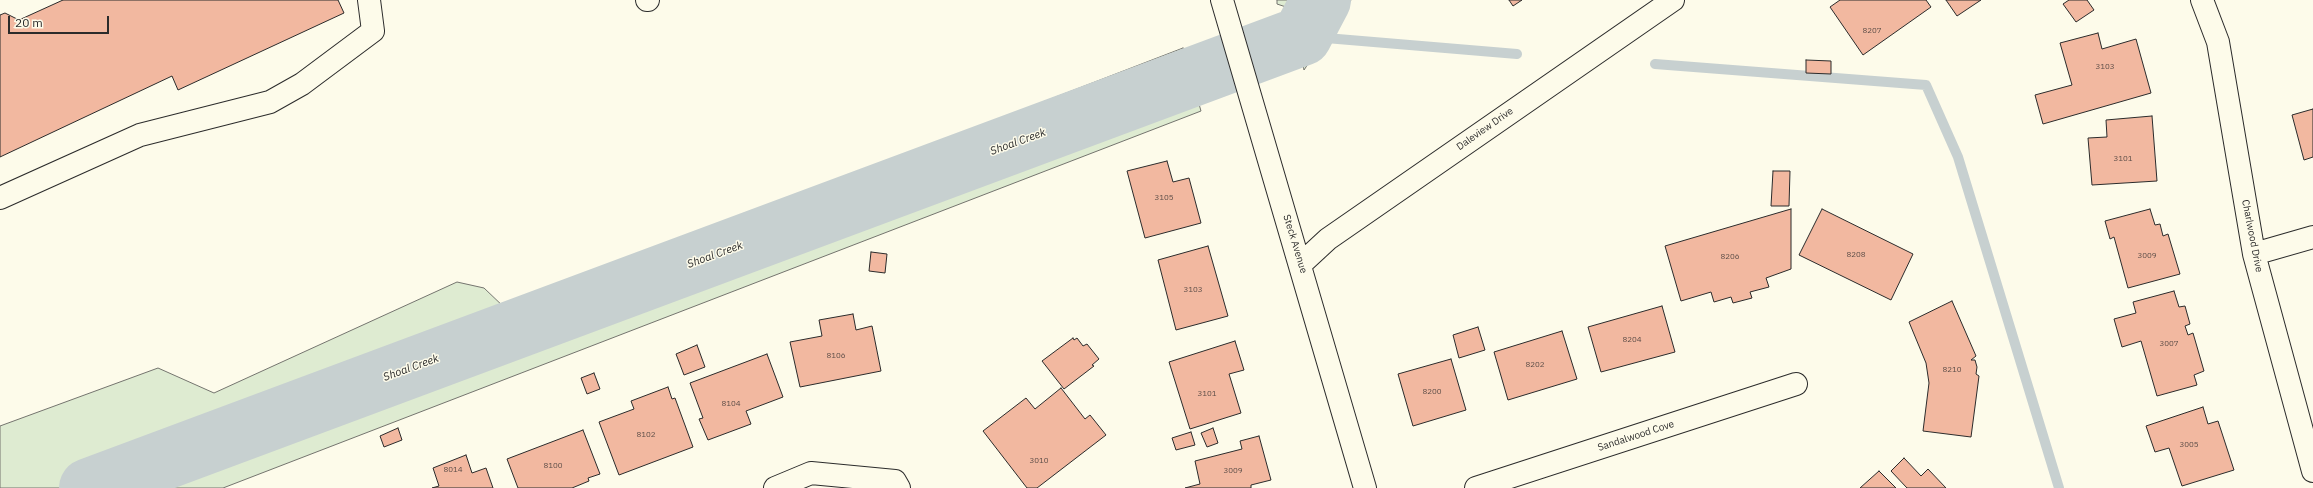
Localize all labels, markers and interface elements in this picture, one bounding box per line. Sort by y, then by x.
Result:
scale bar [10,8,111,34]
text: 20 m [15,15,43,30]
house number: 8207 [1862,26,1882,36]
house number: 3103 [2095,62,2115,72]
street label: Daleview Drive [1454,105,1516,153]
water label: Shoal Creek [988,126,1048,158]
house number: 3101 [2113,154,2133,164]
house number: 3105 [1154,193,1174,203]
street label: Charlwood Drive [2239,199,2265,273]
street label: Steck Avenue [1280,213,1310,275]
water label: Shoal Creek [685,239,745,271]
house number: 8208 [1846,250,1866,260]
house number: 3009 [2137,251,2157,261]
house number: 8206 [1720,252,1740,262]
house number: 3103 [1183,285,1203,295]
house number: 8204 [1622,335,1642,345]
house number: 3007 [2159,339,2179,349]
house number: 8106 [826,351,846,361]
water label: Shoal Creek [381,352,441,384]
house number: 8202 [1525,360,1545,370]
house number: 8210 [1942,365,1962,375]
house number: 8200 [1422,387,1442,397]
house number: 3101 [1197,389,1217,399]
house number: 8104 [721,399,741,409]
street label: Sandalwood Cove [1596,418,1676,454]
house number: 8102 [636,430,656,440]
house number: 3005 [2179,440,2199,450]
house number: 3010 [1029,456,1049,466]
house number: 8100 [543,461,563,471]
house number: 8014 [443,465,463,475]
house number: 3009 [1223,466,1243,476]

